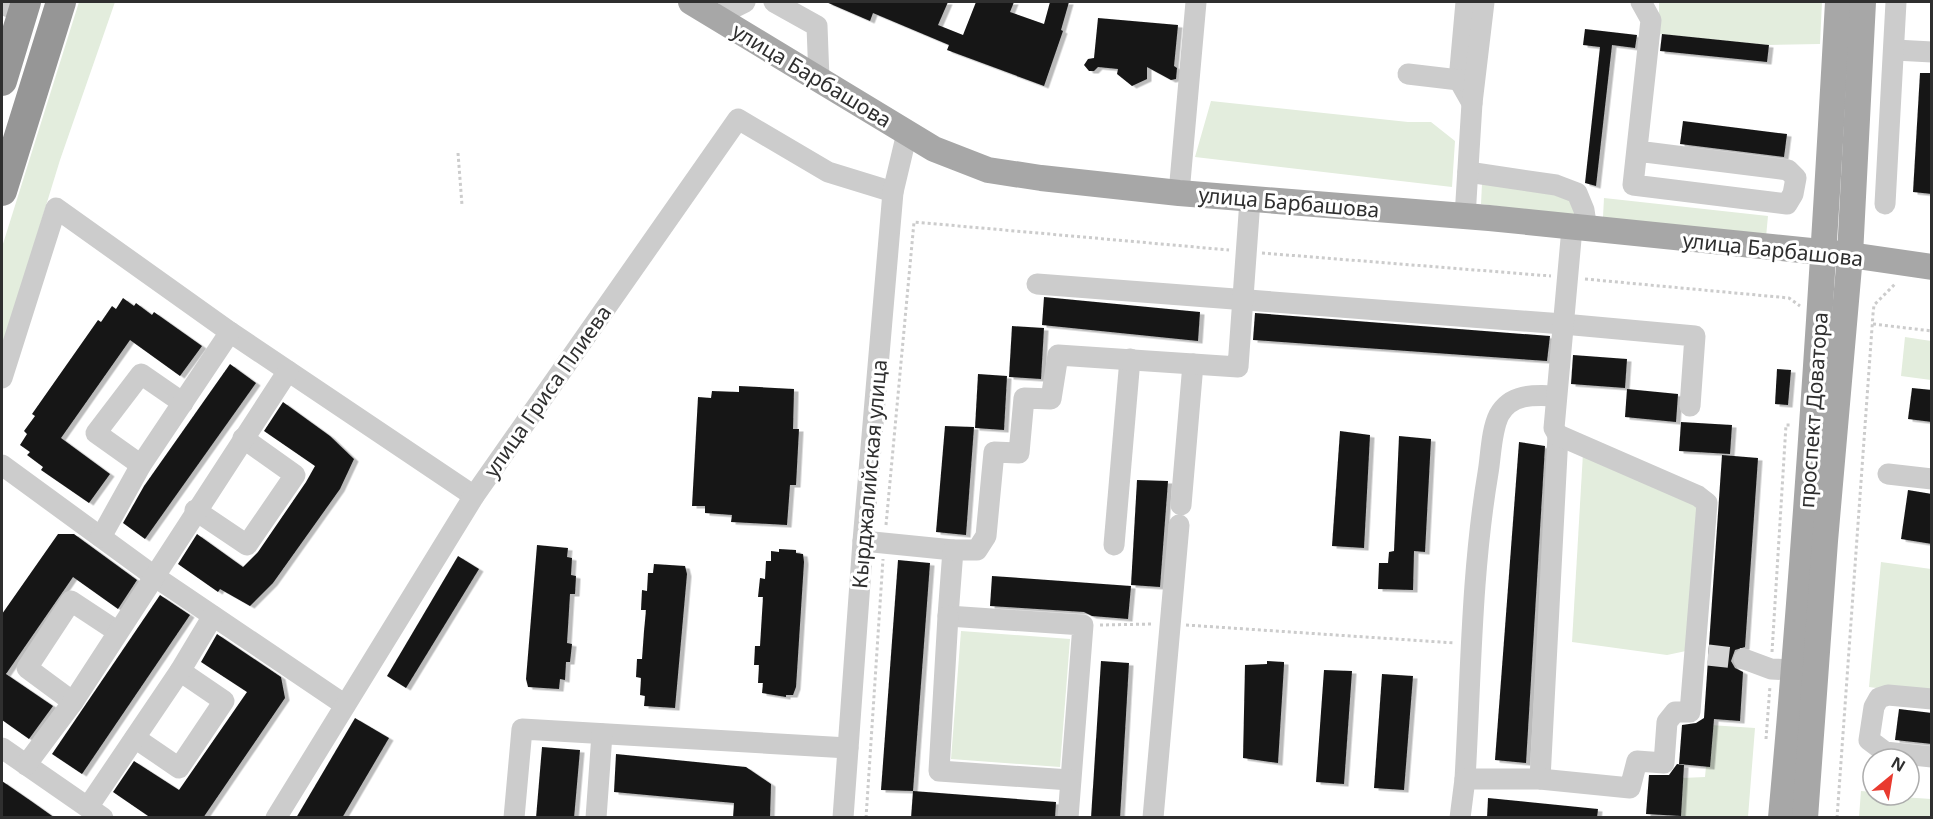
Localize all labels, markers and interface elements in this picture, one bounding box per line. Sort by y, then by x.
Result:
street label: улица Барбашова [727,16,897,134]
street label: улица Барбашова [1197,180,1381,224]
street label: улица Барбашова [1681,226,1865,272]
street label: улица Гриса Плиева [477,299,617,483]
street label: проспект Доватора [1792,311,1834,509]
street label: Кырджалийская улица [845,358,893,590]
north arrow [1861,747,1921,807]
text: N [1887,751,1910,777]

